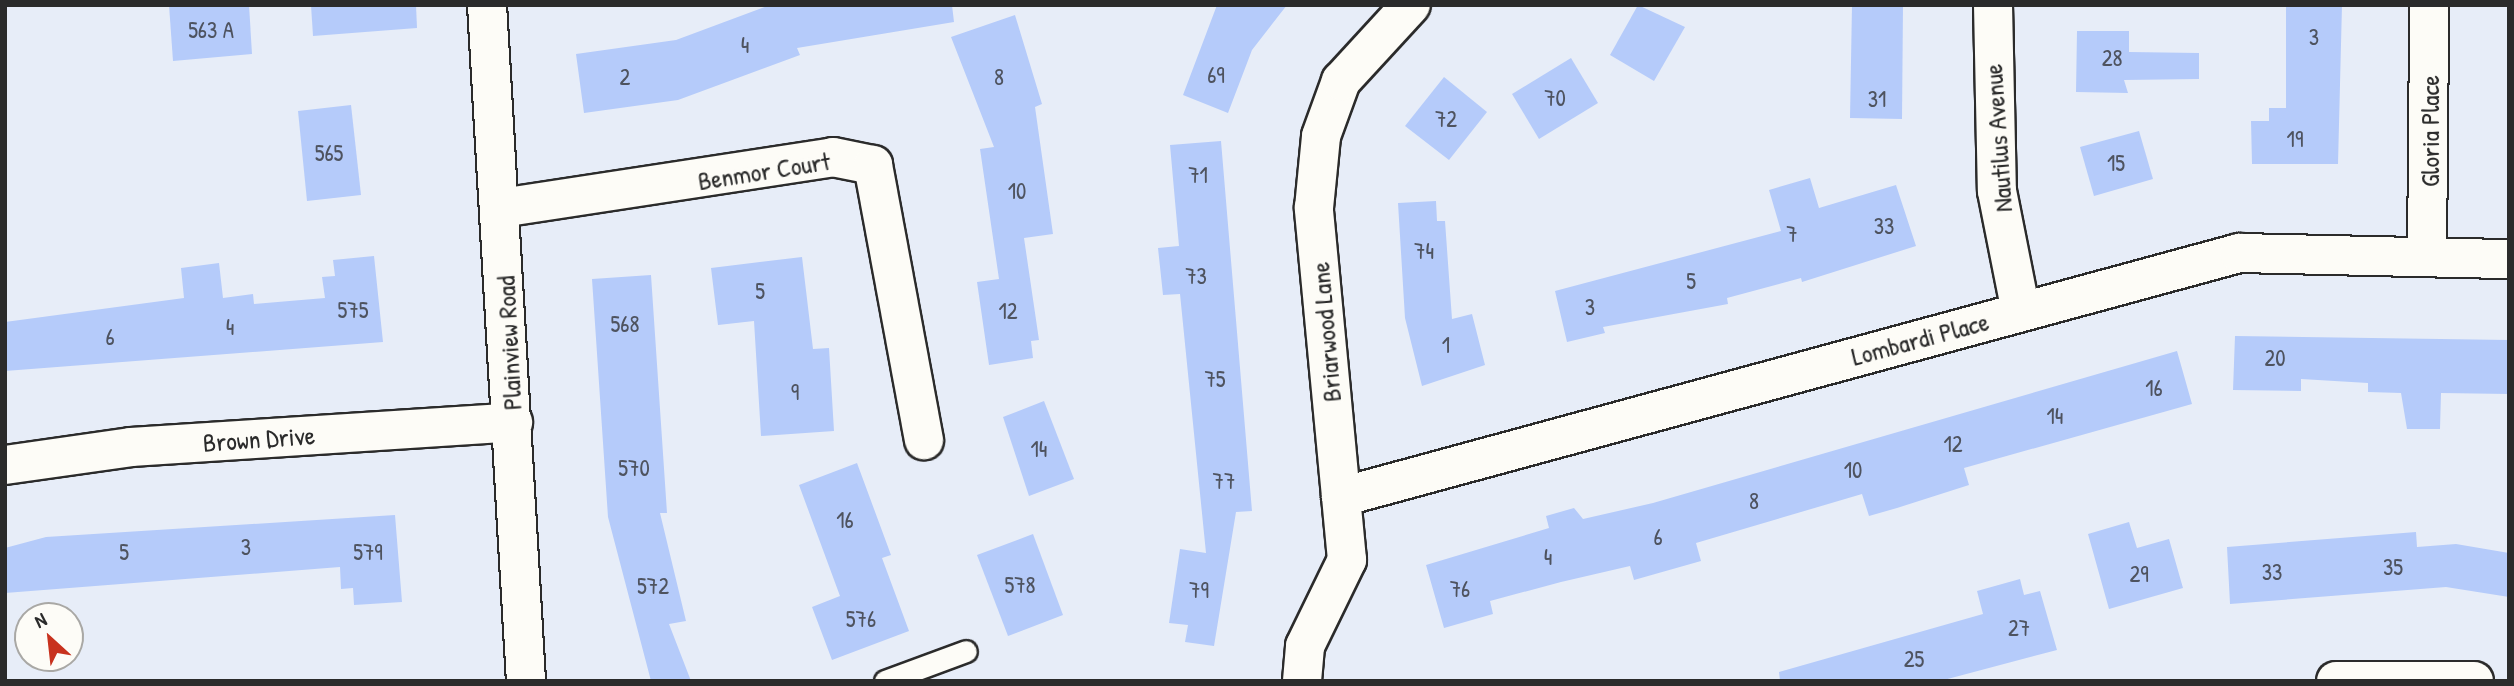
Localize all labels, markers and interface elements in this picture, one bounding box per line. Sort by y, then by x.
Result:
house number: 563 A [188,16,234,44]
house number: 3 [2309,23,2319,51]
house number: 4 [741,31,749,59]
house number: 28 [2102,44,2122,72]
house number: 69 [1207,61,1225,89]
house number: 2 [620,63,630,91]
house number: 8 [994,63,1004,91]
street label: Nautilus Avenue [1977,63,2019,213]
street label: Gloria Place [2414,75,2446,187]
house number: 70 [1544,84,1566,112]
house number: 31 [1868,85,1886,113]
house number: 72 [1435,105,1457,133]
house number: 19 [2287,125,2303,153]
house number: 565 [315,139,343,167]
street label: Benmor Court [696,145,832,197]
house number: 15 [2107,149,2125,177]
house number: 71 [1188,161,1208,189]
house number: 10 [1008,177,1026,205]
house number: 33 [1874,212,1894,240]
house number: 7 [1786,220,1798,248]
house number: 74 [1414,237,1434,265]
street label: Briarwood Lane [1304,261,1348,403]
house number: 73 [1185,262,1207,290]
house number: 5 [1686,267,1696,295]
street label: Plainview Road [490,275,528,411]
house number: 5 [755,277,765,305]
house number: 3 [1585,293,1595,321]
house number: 575 [338,296,368,324]
house number: 12 [998,297,1018,325]
street label: Lombardi Place [1848,306,1992,372]
house number: 568 [611,310,639,338]
house number: 4 [226,313,234,341]
house number: 6 [105,323,115,351]
house number: 1 [1442,331,1450,359]
house number: 20 [2264,344,2286,372]
house number: 75 [1204,365,1226,393]
house number: 16 [2145,374,2163,402]
house number: 9 [791,378,799,406]
house number: 14 [2047,402,2063,430]
street label: Brown Drive [202,420,316,458]
house number: 12 [1943,430,1963,458]
house number: 14 [1031,435,1047,463]
house number: 570 [618,454,650,482]
house number: 10 [1844,456,1862,484]
house number: 77 [1213,467,1235,495]
house number: 8 [1749,487,1759,515]
house number: 16 [836,506,854,534]
house number: 6 [1653,523,1663,551]
house number: 3 [241,533,251,561]
house number: 5 [119,538,129,566]
house number: 579 [353,538,383,566]
house number: 4 [1544,543,1552,571]
house number: 35 [2383,553,2403,581]
house number: 33 [2262,558,2282,586]
house number: 29 [2129,560,2149,588]
house number: 578 [1004,571,1036,599]
house number: 572 [637,572,669,600]
house number: 76 [1450,575,1470,603]
house number: 79 [1189,576,1209,604]
north arrow [14,602,84,672]
house number: 576 [846,605,876,633]
text: N [30,606,51,634]
house number: 27 [2008,614,2030,642]
house number: 25 [1904,645,1924,673]

